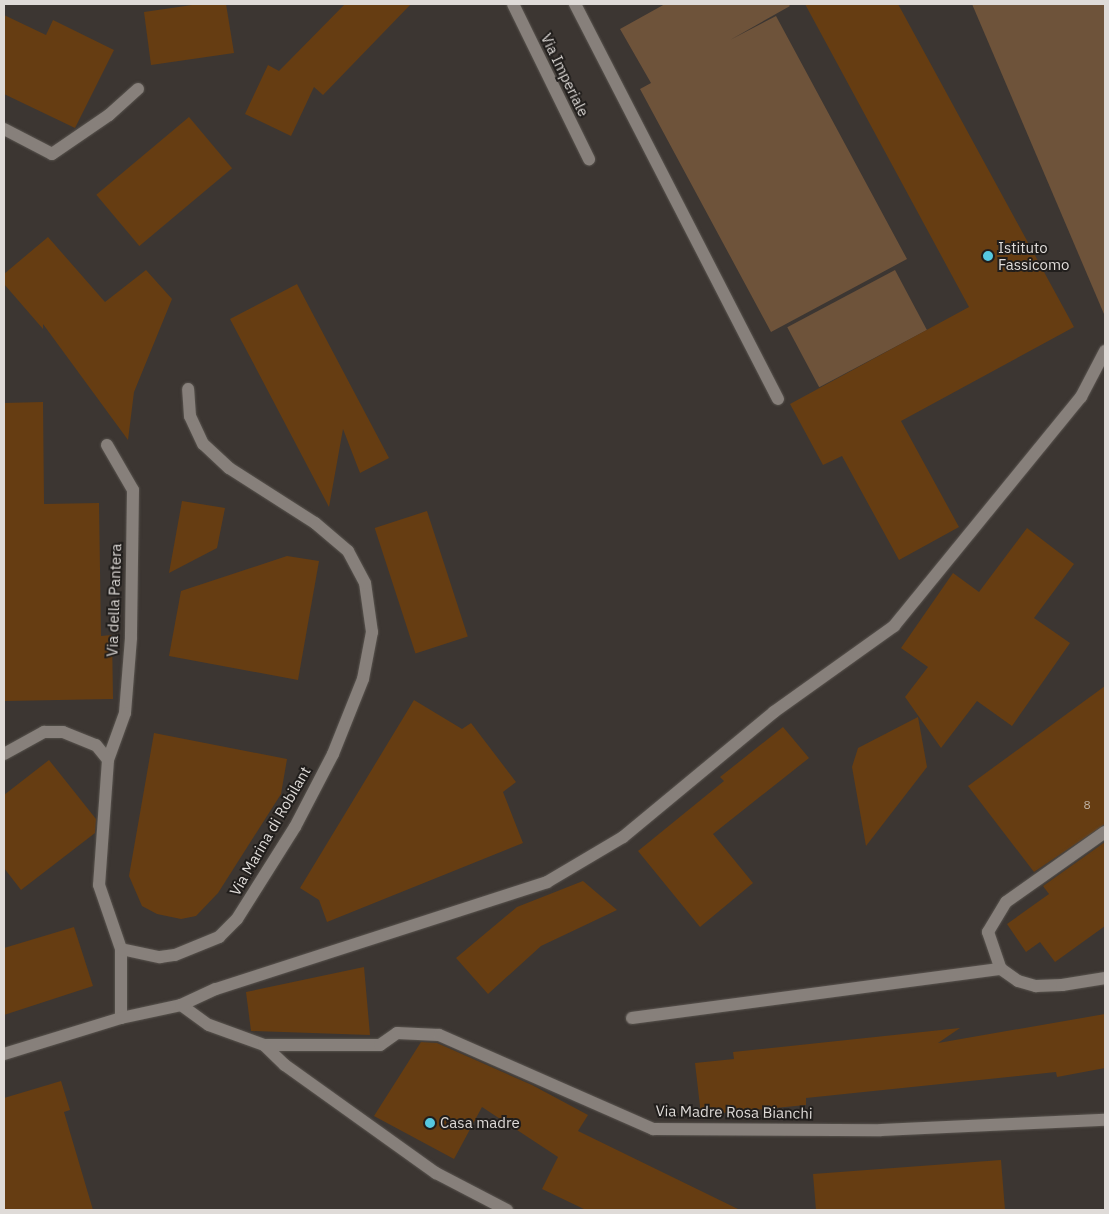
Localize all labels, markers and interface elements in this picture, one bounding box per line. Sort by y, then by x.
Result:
street label: Via Imperiale [537,31,593,119]
place label: Istituto Fassicomo [998,238,1069,273]
marker: Istituto Fassicomo [982,250,994,262]
street label: Via della Pantera [103,543,125,657]
street label: Via Marina di Robilant [226,763,314,899]
house number: 8 [1083,798,1091,812]
street label: Via Madre Rosa Bianchi [655,1102,813,1122]
place label: Casa madre [440,1114,520,1132]
marker: Casa madre [424,1117,436,1129]

